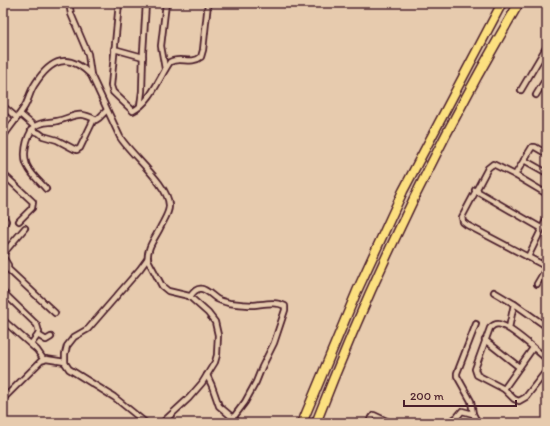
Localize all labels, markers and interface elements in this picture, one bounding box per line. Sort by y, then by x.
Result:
scale bar [404,382,516,408]
text: 200 m [410,389,444,403]

